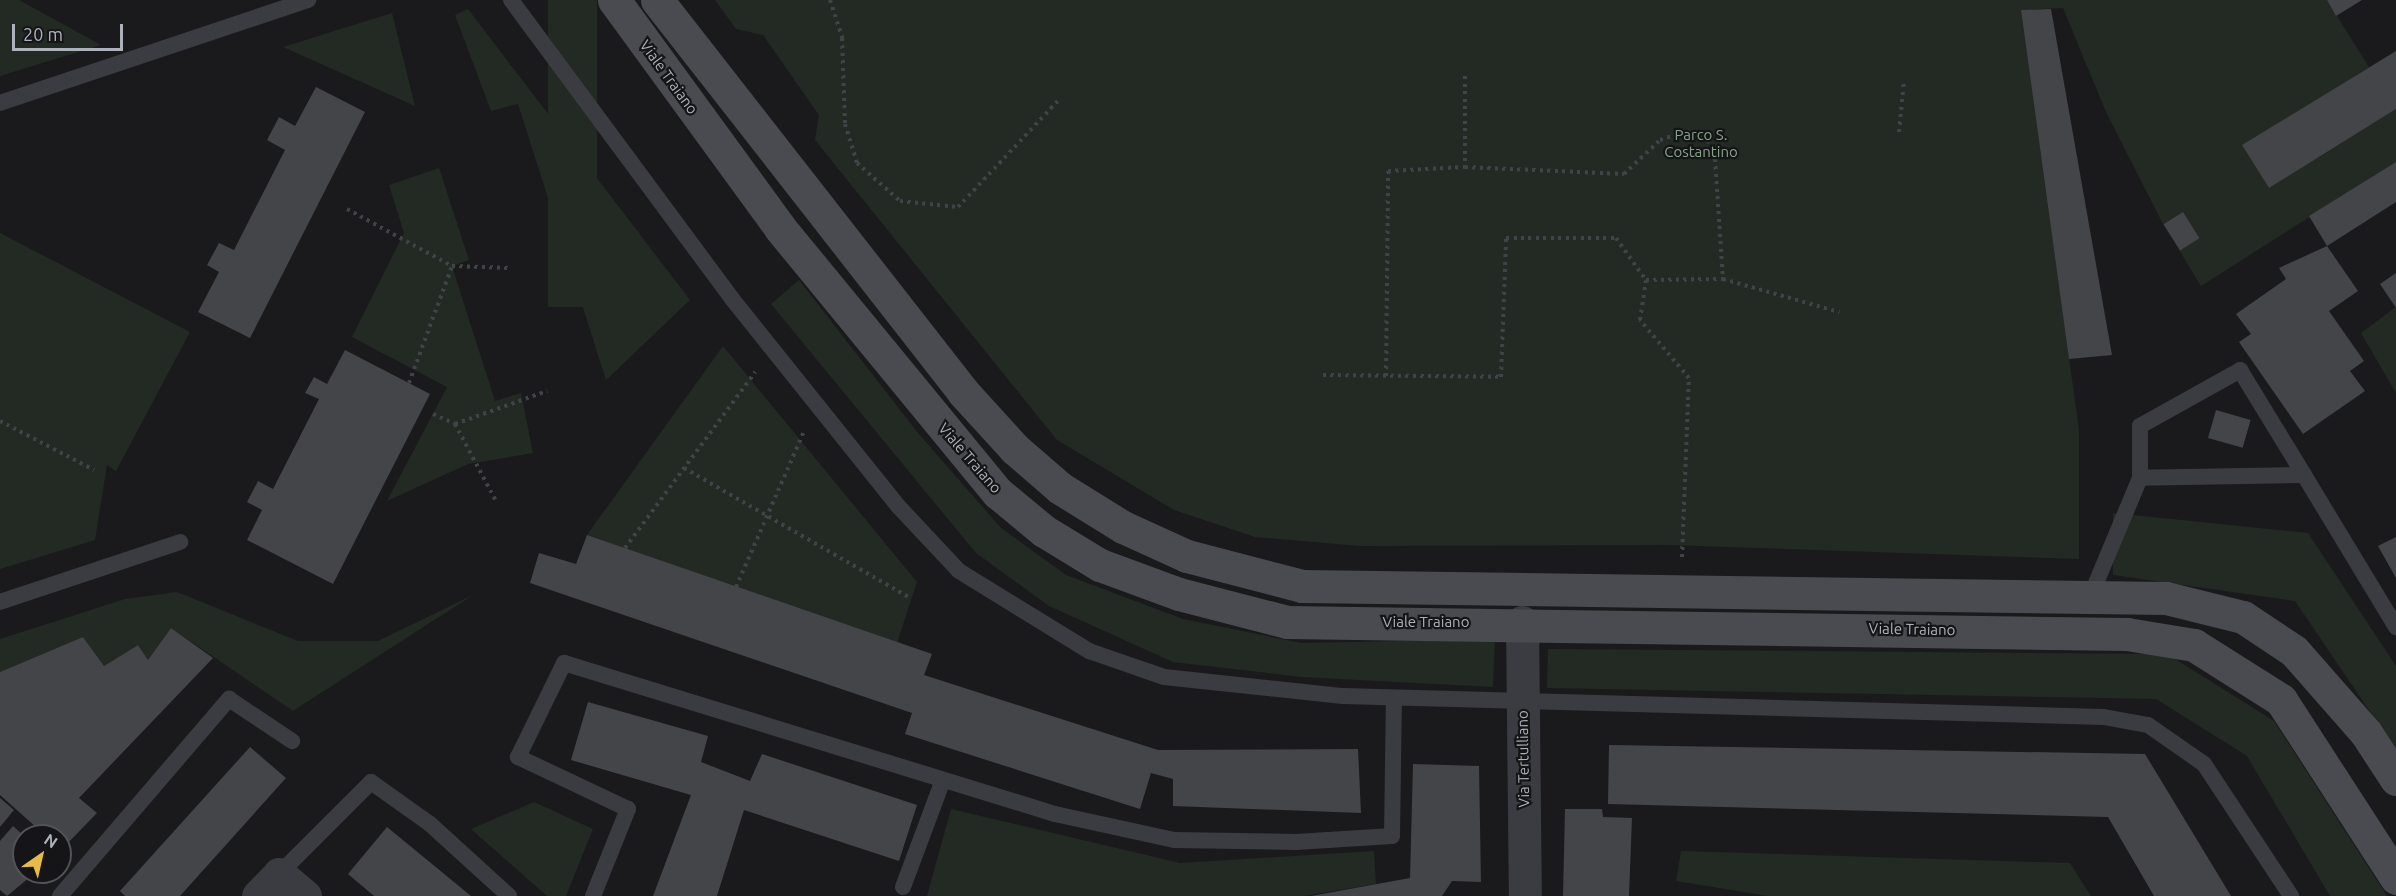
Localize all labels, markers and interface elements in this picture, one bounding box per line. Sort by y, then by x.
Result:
scale bar [15,12,126,50]
text: 20 m [23,24,63,44]
street label: Viale Traiano [636,37,702,117]
park label: Parco S. Costantino [1664,125,1738,160]
street label: Viale Traiano [935,419,1005,497]
street label: Viale Traiano [1383,613,1469,631]
street label: Viale Traiano [1868,619,1956,639]
street label: Via Tertulliano [1513,710,1533,808]
north arrow [12,824,72,884]
text: N [41,830,61,852]

